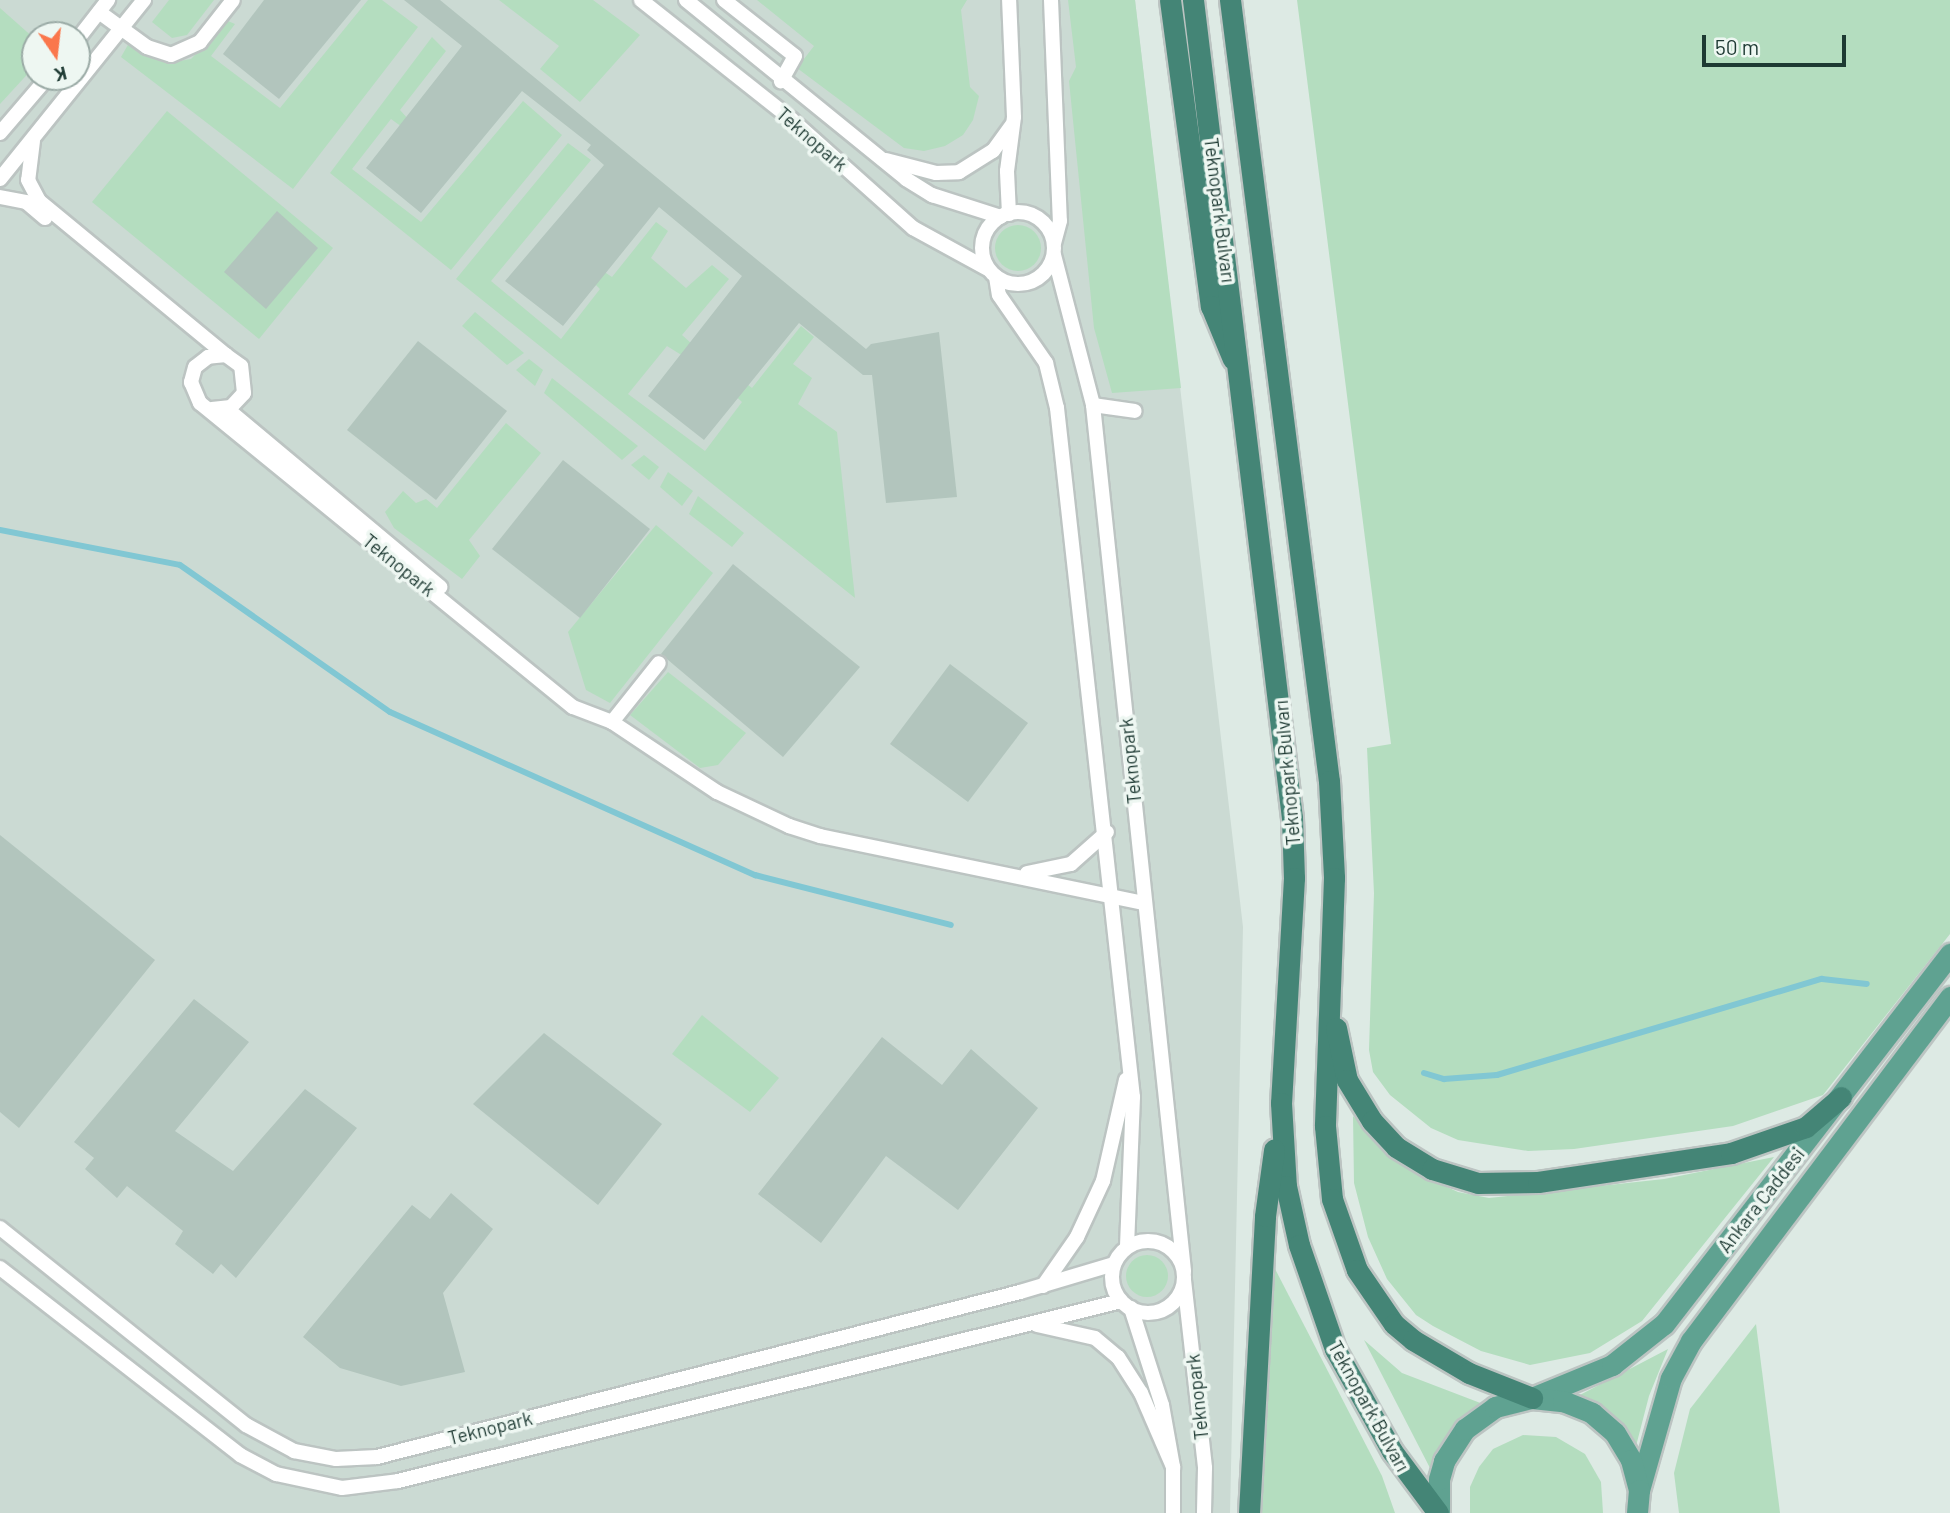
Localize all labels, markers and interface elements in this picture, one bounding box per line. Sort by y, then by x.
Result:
north arrow [21,21,91,91]
scale bar [1705,21,1848,65]
text: 50 m [1715,34,1759,59]
text: K [52,62,69,88]
street label: Teknopark [772,102,852,176]
street label: Teknopark Bulvarı [1200,136,1240,284]
street label: Teknopark [358,529,440,601]
street label: Teknopark Bulvarı [1269,699,1305,847]
street label: Teknopark [1114,717,1146,805]
street label: Ankara Caddesi [1713,1143,1809,1257]
street label: Teknopark Bulvarı [1324,1337,1414,1475]
street label: Teknopark [1181,1353,1213,1441]
street label: Teknopark [445,1407,535,1449]

